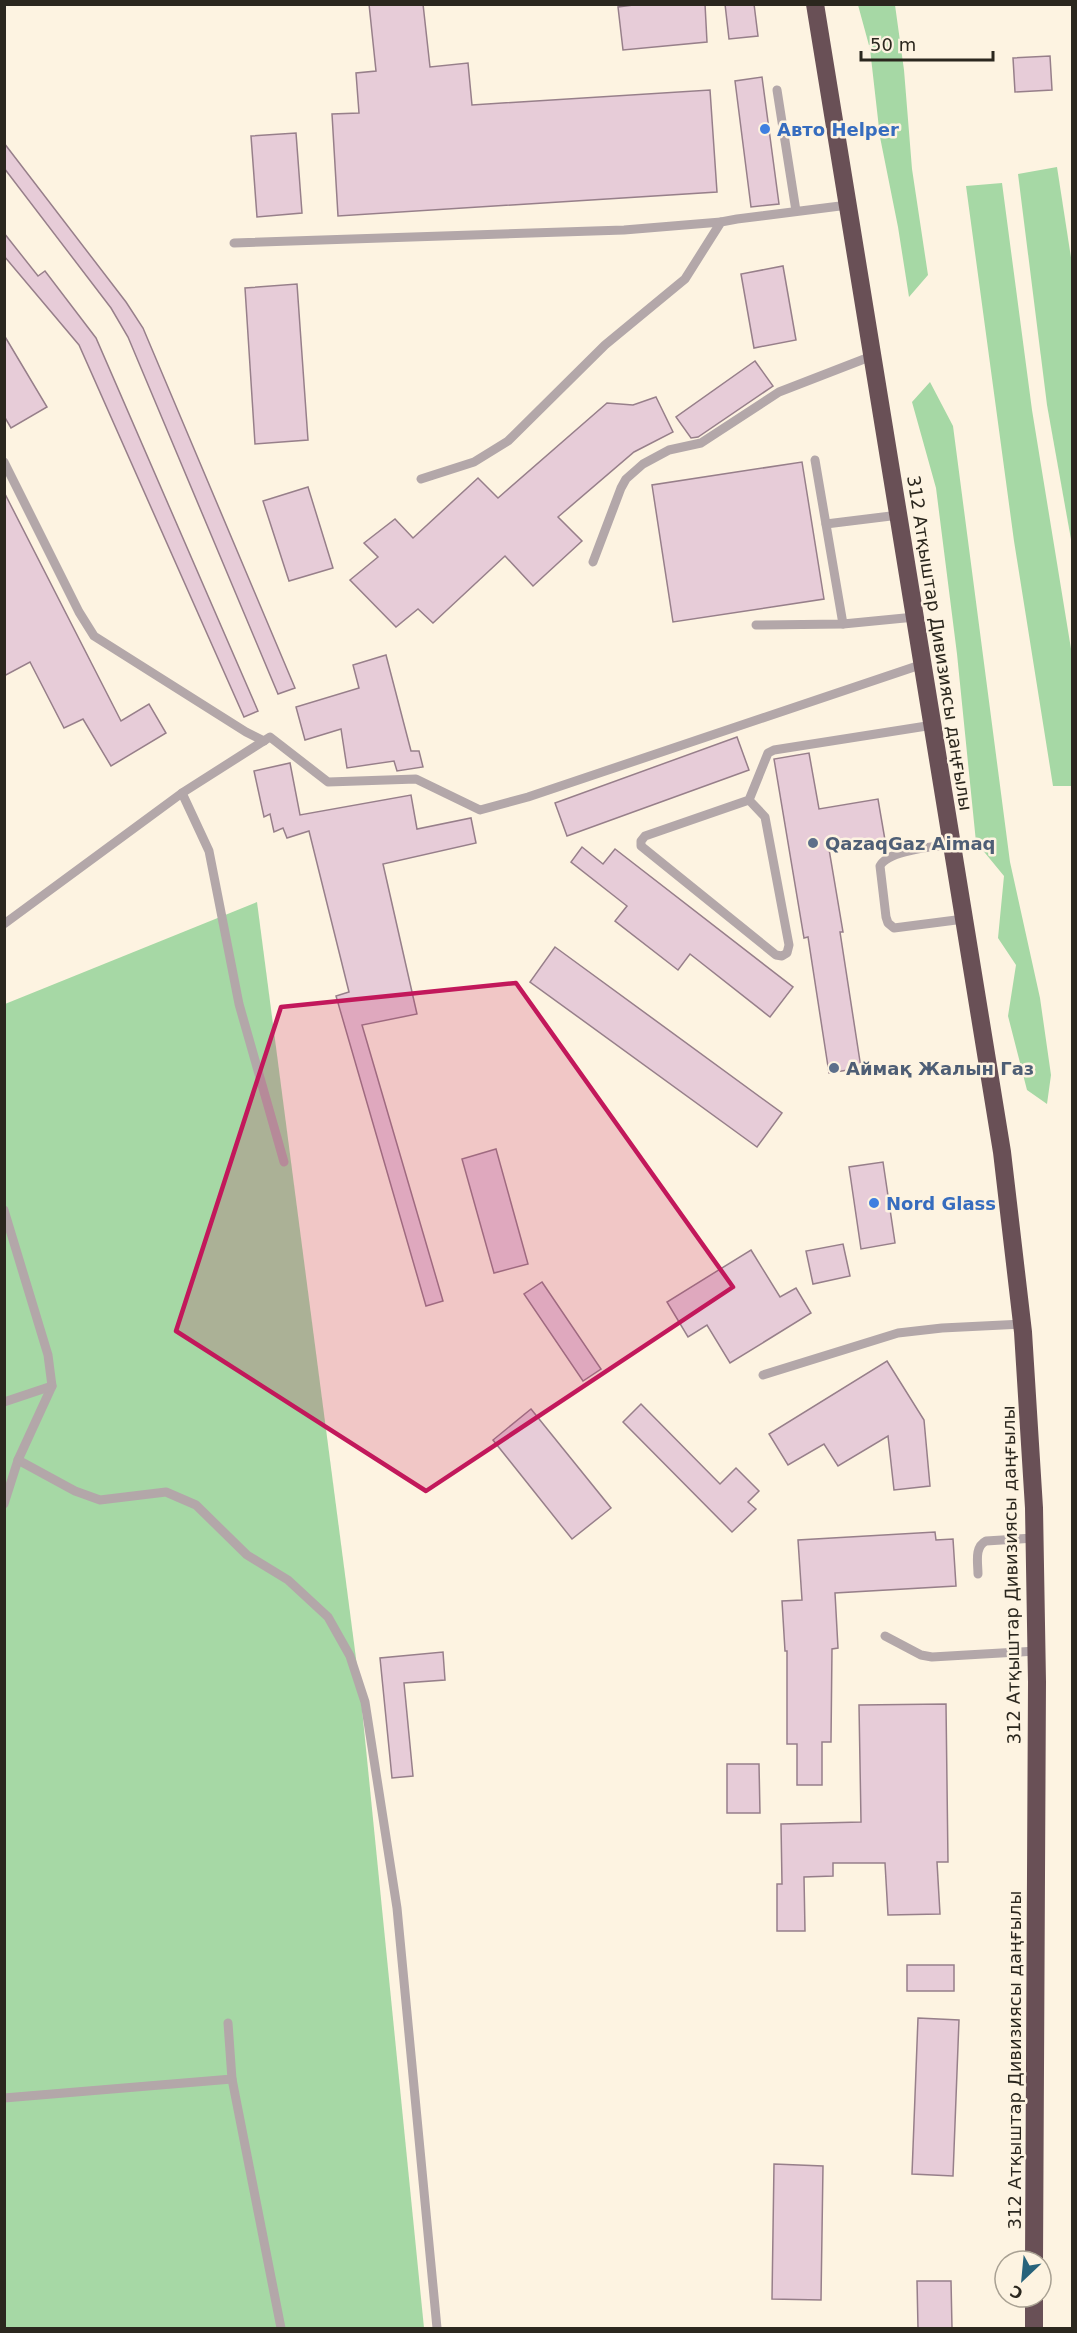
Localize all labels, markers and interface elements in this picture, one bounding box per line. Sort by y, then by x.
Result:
scale bar [861,24,993,62]
text: 50 m [870,34,916,55]
place label: Авто Helper [777,119,899,140]
marker: Авто Helper [758,122,772,136]
street label: 312 Атқыштар Дивизиясы даңғылы [903,474,977,812]
place label: QazaqGaz Aimaq [825,833,996,854]
marker: QazaqGaz Aimaq [806,836,820,850]
place label: Аймақ Жалын Газ [846,1058,1034,1079]
marker: Аймақ Жалын Газ [827,1061,841,1075]
place label: Nord Glass [886,1193,996,1214]
marker: Nord Glass [867,1196,881,1210]
street label: 312 Атқыштар Дивизиясы даңғылы [998,1405,1024,1745]
street label: 312 Атқыштар Дивизиясы даңғылы [1004,1890,1025,2230]
north arrow [993,2249,1053,2309]
text: С [1007,2281,1026,2303]

